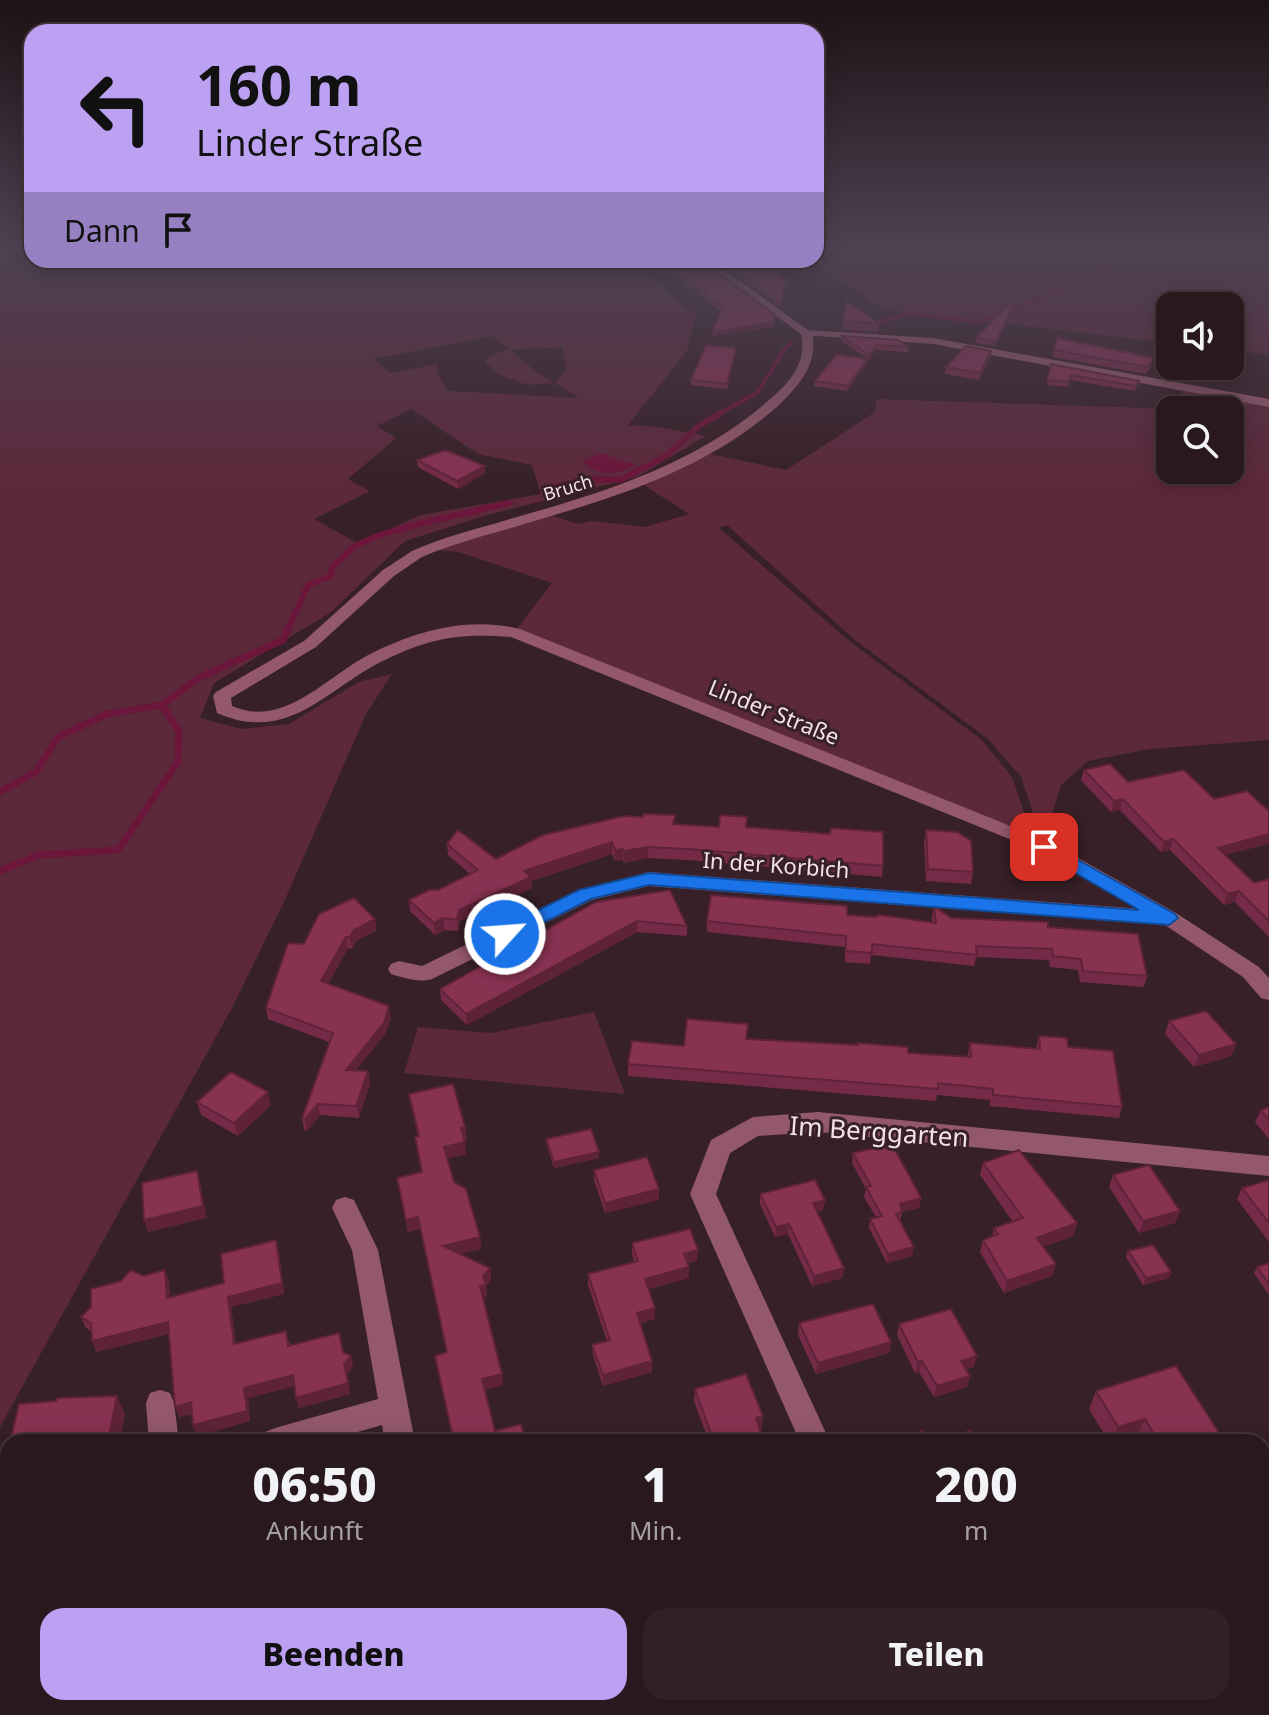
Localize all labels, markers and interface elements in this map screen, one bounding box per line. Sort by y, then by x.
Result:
text: 160 m [196,46,361,122]
icon: left [64,56,168,160]
text: Linder Straße [196,118,423,167]
icon: arrive [156,208,200,252]
text: Dann [64,210,140,251]
map controls [1156,292,1244,484]
button: sound [1156,292,1244,380]
button: search [1156,396,1244,484]
street label: Bruch [540,468,595,506]
street label: Linder Straße [704,671,844,751]
pin [1010,813,1078,881]
icon: arrive [1022,825,1066,869]
street label: In der Korbich [702,844,850,884]
position arrow [463,892,547,976]
street label: Im Berggarten [788,1107,970,1155]
text: 06:50 [252,1451,377,1516]
text: 1 [642,1451,670,1516]
text: 200 [935,1451,1018,1516]
text: Ankunft [266,1512,363,1548]
text: Min. [629,1512,682,1548]
text: m [964,1512,988,1548]
button: Beenden [40,1608,627,1700]
button: Teilen [643,1608,1230,1700]

